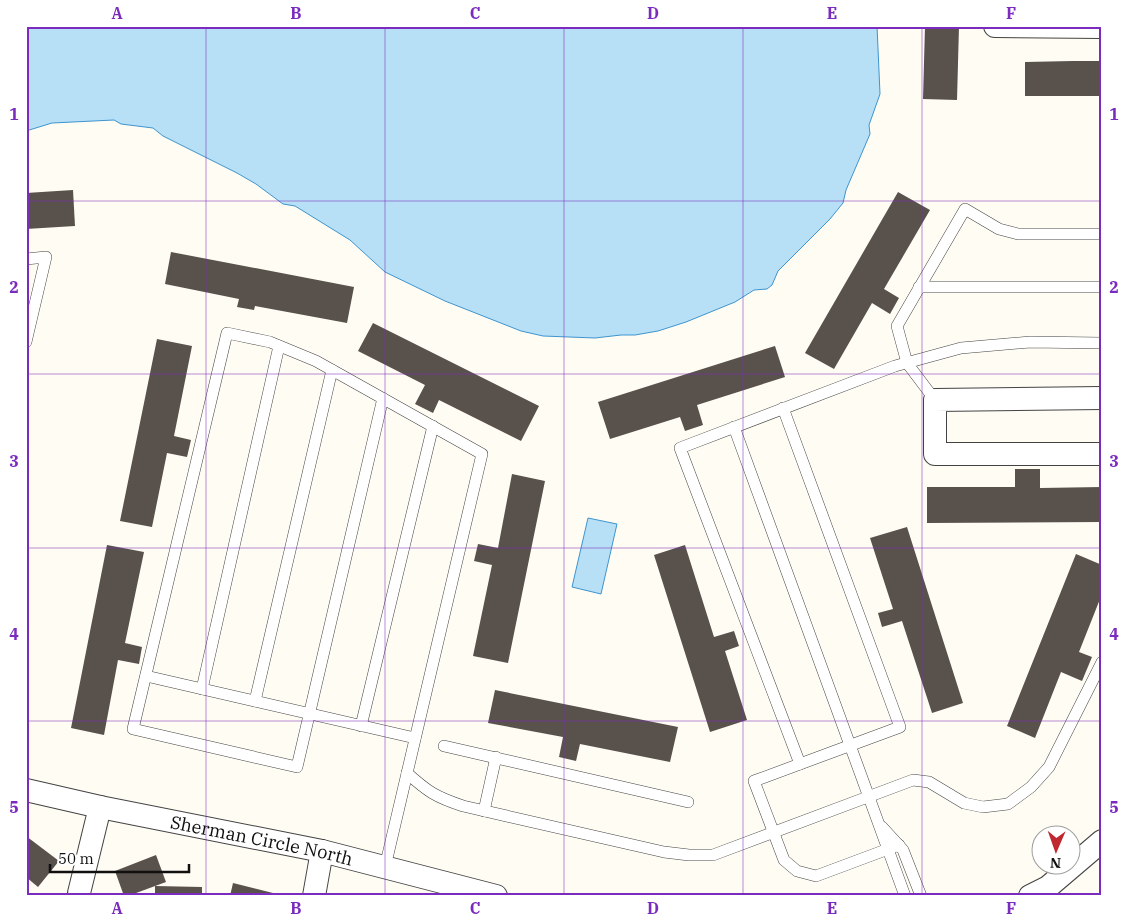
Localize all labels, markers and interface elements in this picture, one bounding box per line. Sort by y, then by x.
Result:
text: A [111,3,123,23]
text: B [290,3,302,23]
text: C [470,3,480,23]
text: D [647,3,659,23]
text: E [827,3,837,23]
text: F [1006,3,1016,23]
text: 1 [9,104,19,124]
text: 1 [1109,104,1119,124]
text: 2 [9,277,19,297]
text: 2 [1109,277,1119,297]
text: 3 [9,451,19,471]
text: 3 [1109,451,1119,471]
text: 4 [9,624,19,644]
text: 4 [1109,624,1119,644]
text: 5 [9,797,19,817]
text: 5 [1109,797,1119,817]
street label: Sherman Circle North [169,810,356,870]
north arrow [1030,824,1080,874]
scale bar [50,842,189,874]
text: 50 m [58,849,94,868]
text: N [1050,854,1061,872]
text: A [111,898,123,918]
text: B [290,898,302,918]
text: C [470,898,480,918]
text: D [647,898,659,918]
text: E [827,898,837,918]
text: F [1006,898,1016,918]

